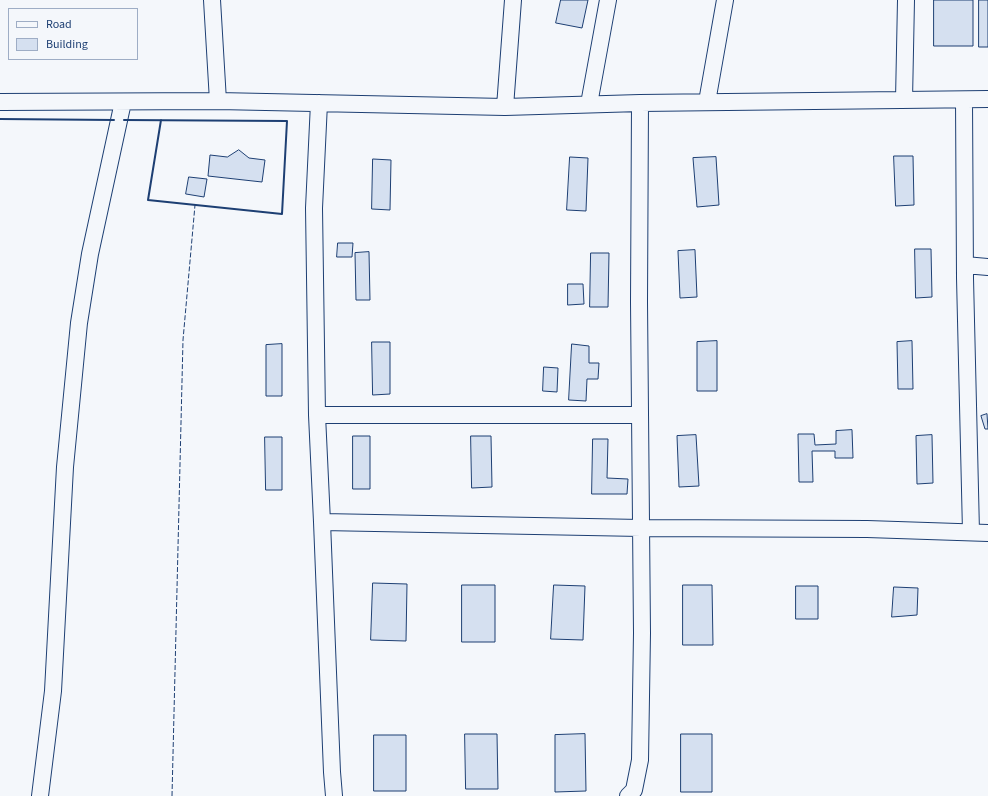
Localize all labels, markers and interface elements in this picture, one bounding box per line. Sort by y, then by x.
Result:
legend [8,8,138,60]
text: Road [46,16,72,33]
text: Building [46,36,88,53]

